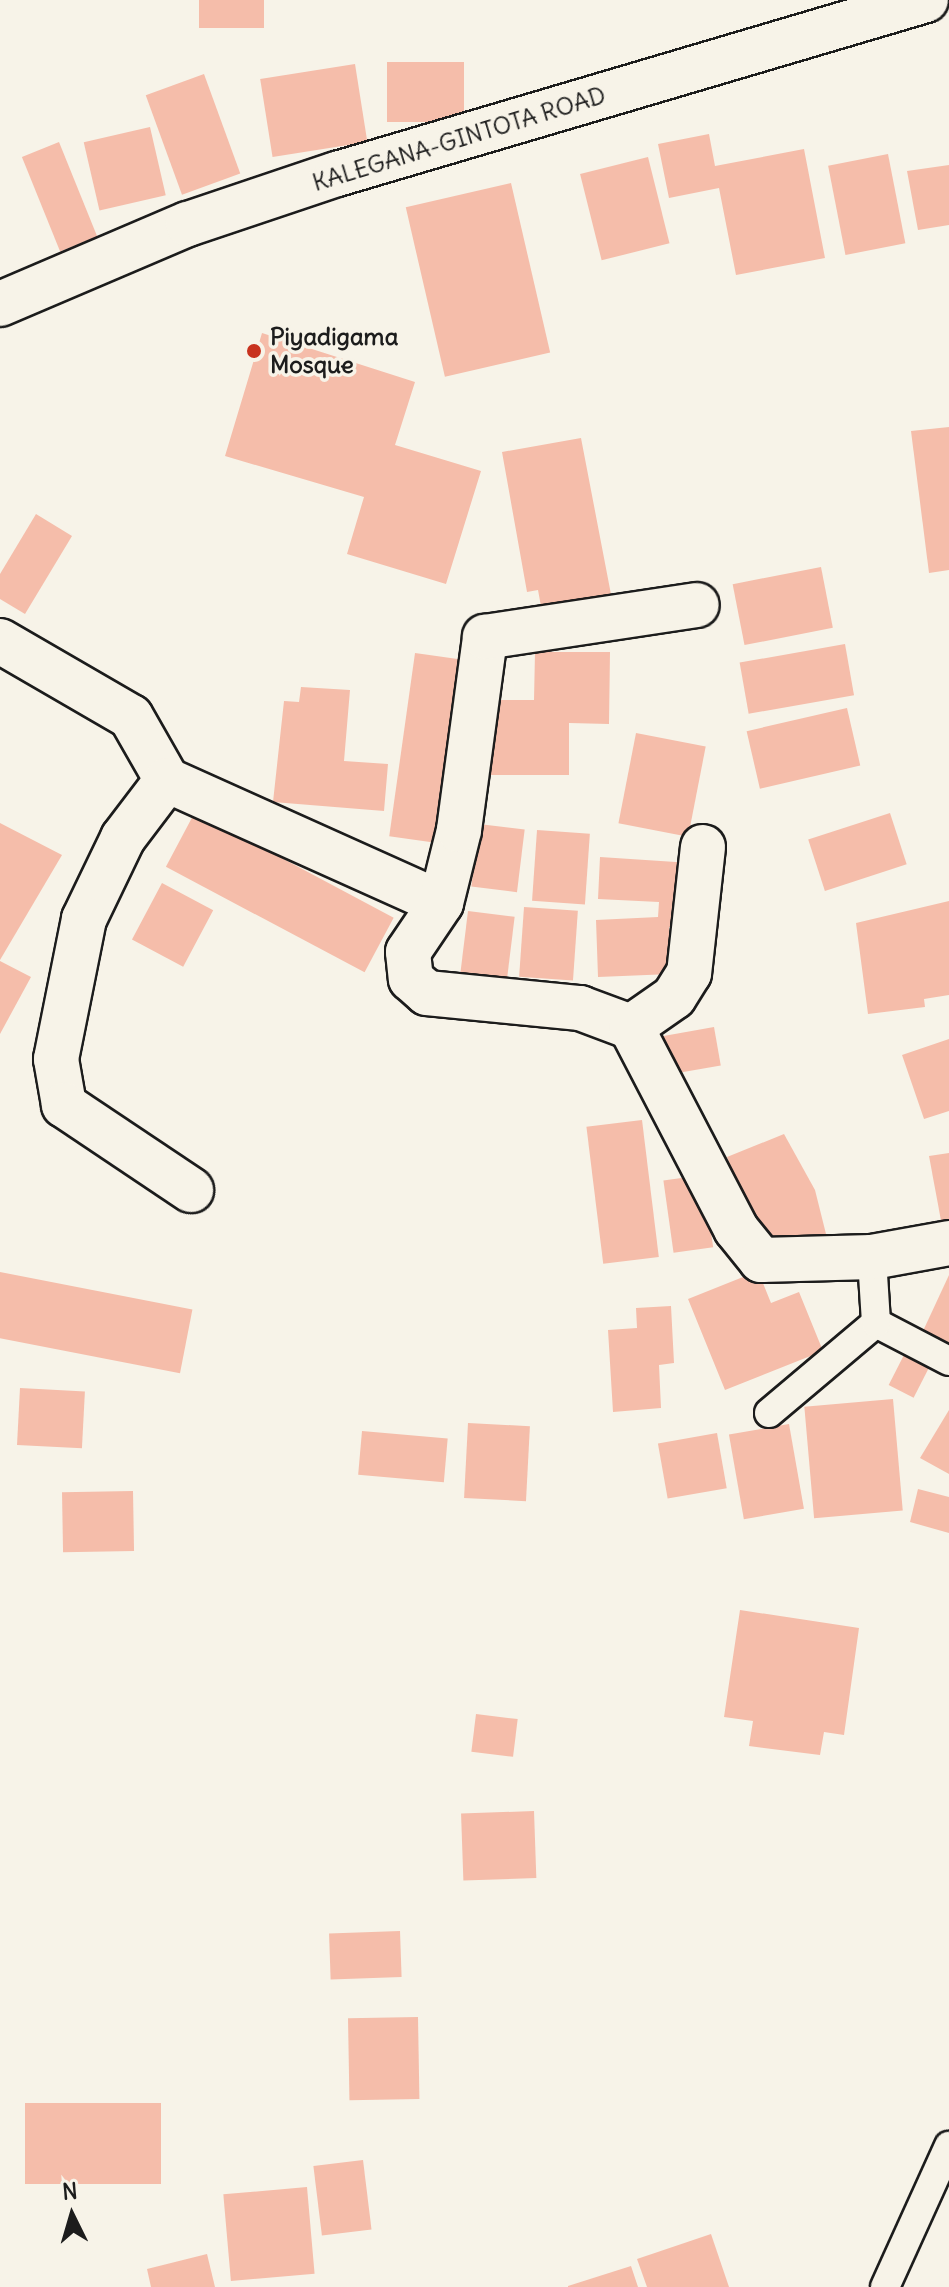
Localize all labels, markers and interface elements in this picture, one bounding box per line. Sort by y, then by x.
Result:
street label: KALEGANA-GINTOTA ROAD [309,81,609,197]
place label: Piyadigama Mosque [270,323,398,379]
marker: Piyadigama Mosque [245,342,263,360]
north arrow [32,2175,112,2255]
text: N [61,2176,79,2206]

